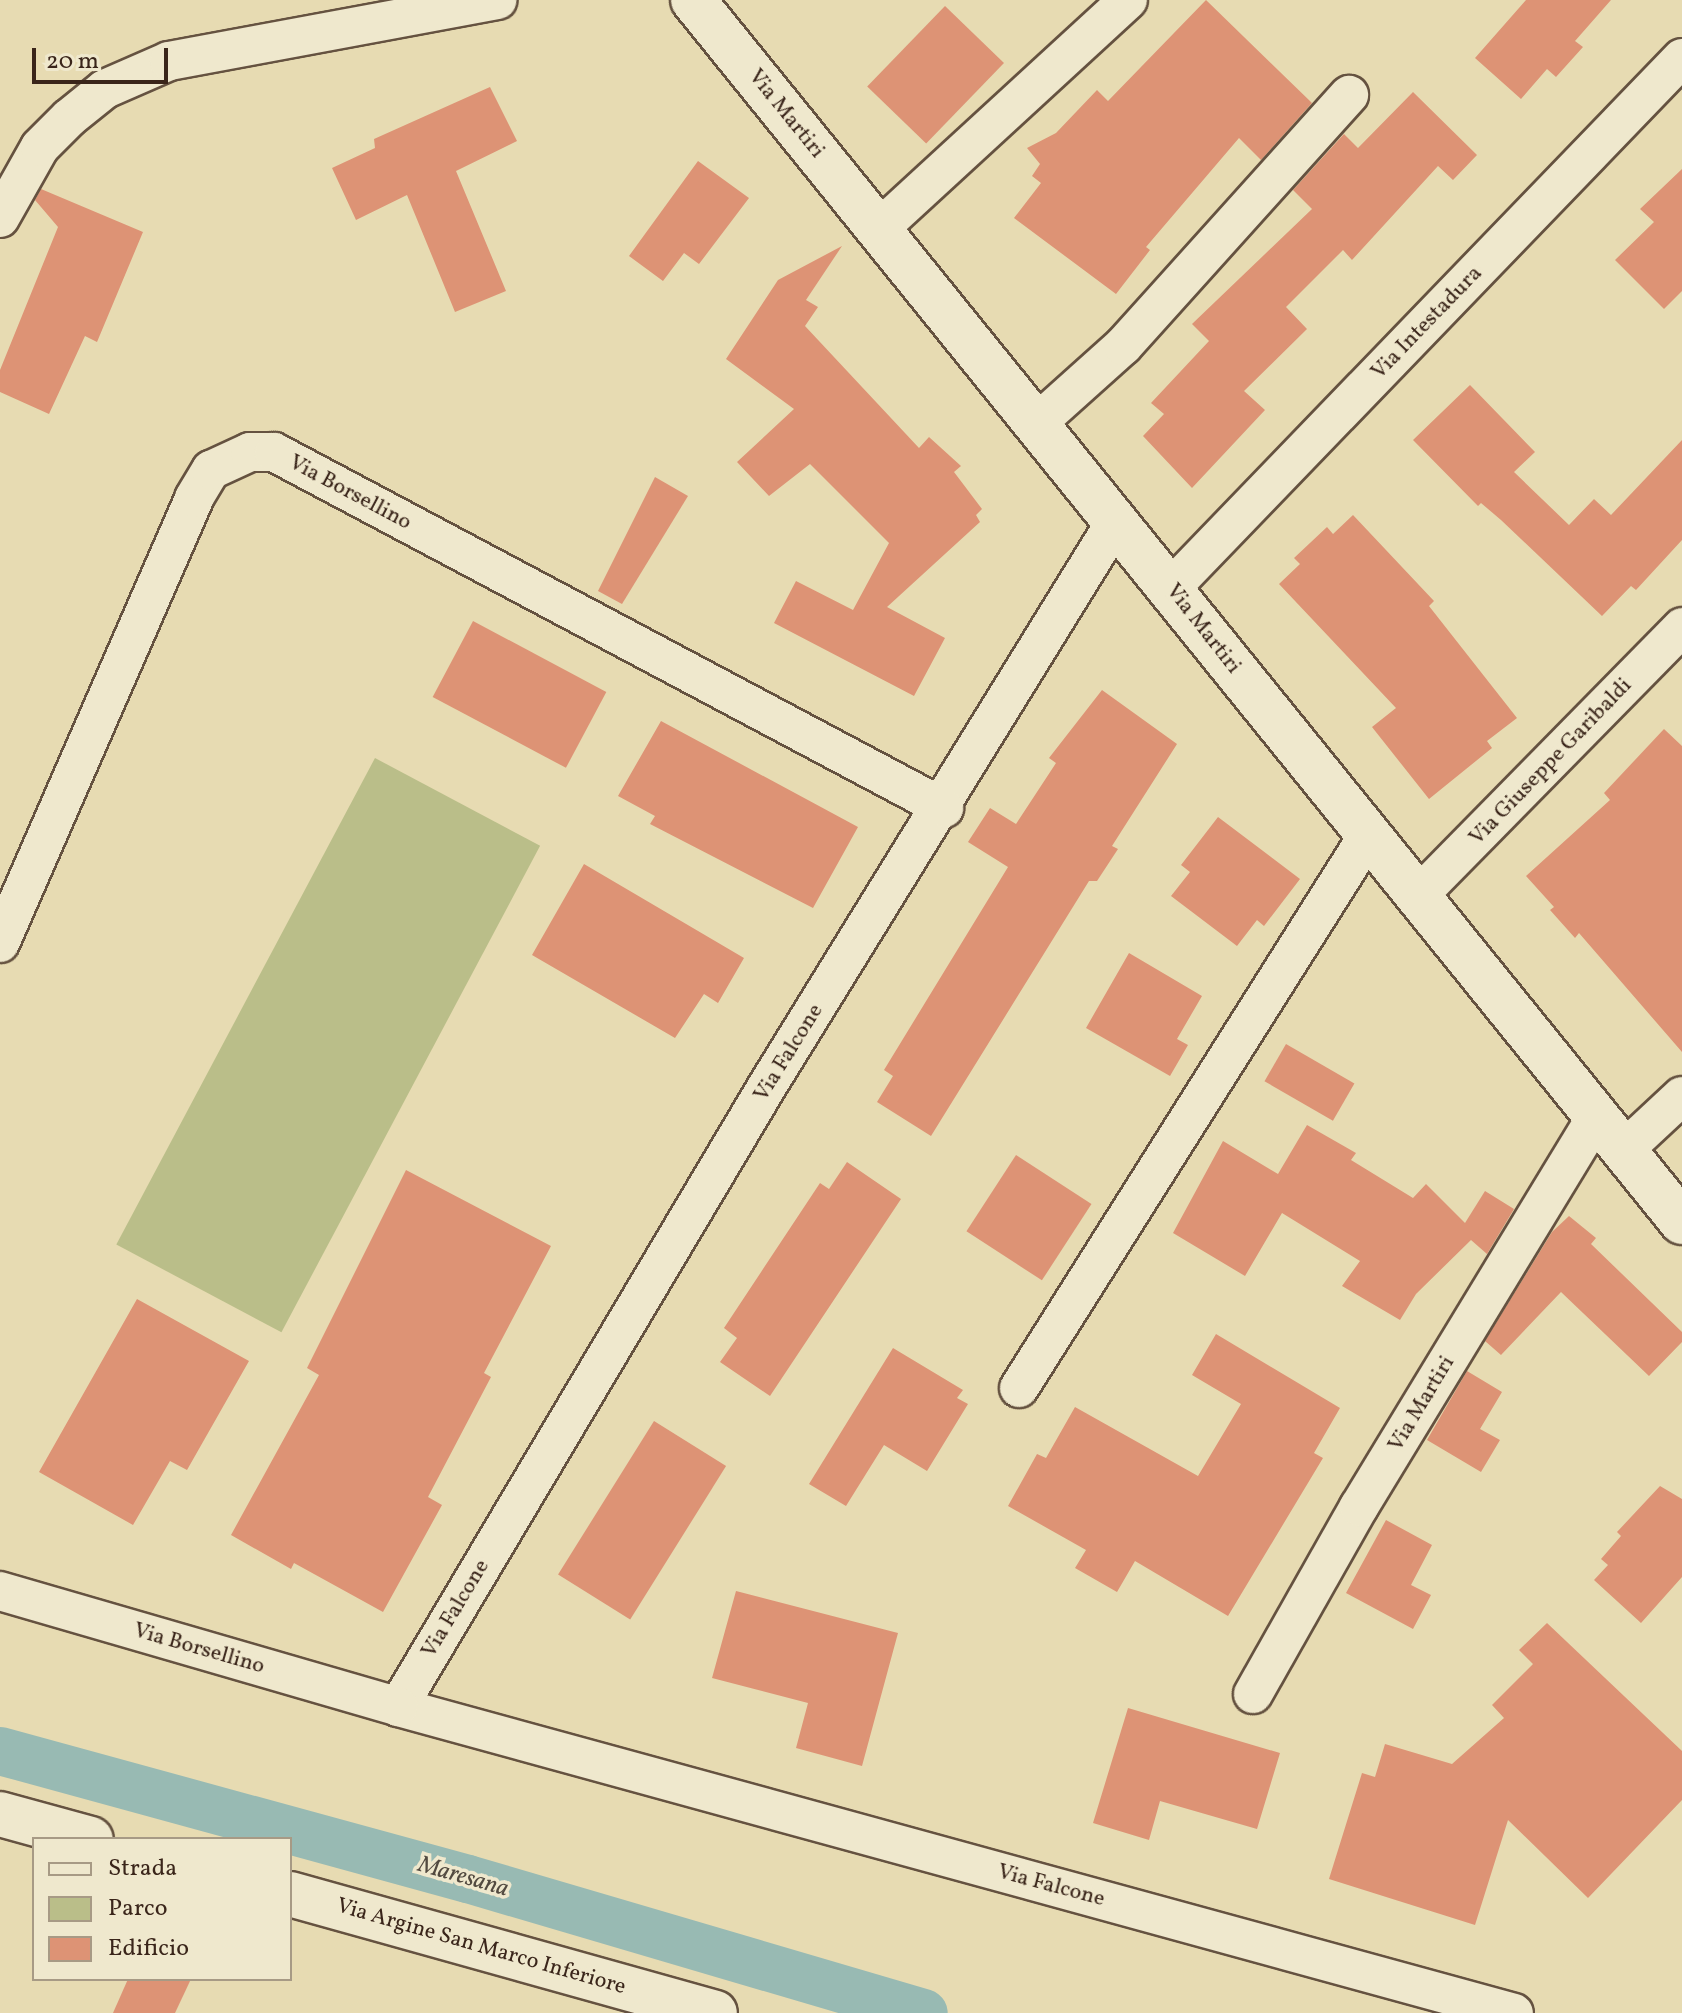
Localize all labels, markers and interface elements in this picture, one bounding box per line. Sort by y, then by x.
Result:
scale bar [36,32,172,82]
text: 20 m [46,45,99,79]
street label: Via Martiri [742,64,830,164]
street label: Via Intestadura [1366,261,1488,385]
street label: Via Borsellino [284,450,416,536]
street label: Via Martiri [1160,579,1246,679]
street label: Via Giuseppe Garibaldi [1464,673,1638,851]
street label: Via Falcone [749,999,829,1107]
street label: Via Martiri [1383,1351,1461,1457]
street label: Via Falcone [416,1555,496,1663]
street label: Via Borsellino [130,1618,268,1680]
legend [32,1837,292,1981]
water label: Maresana [414,1851,512,1905]
text: Strada [108,1852,177,1886]
street label: Via Falcone [995,1859,1107,1913]
text: Parco [108,1892,167,1926]
street label: Via Argine San Marco Inferiore [333,1893,629,2001]
text: Edificio [108,1932,189,1966]

